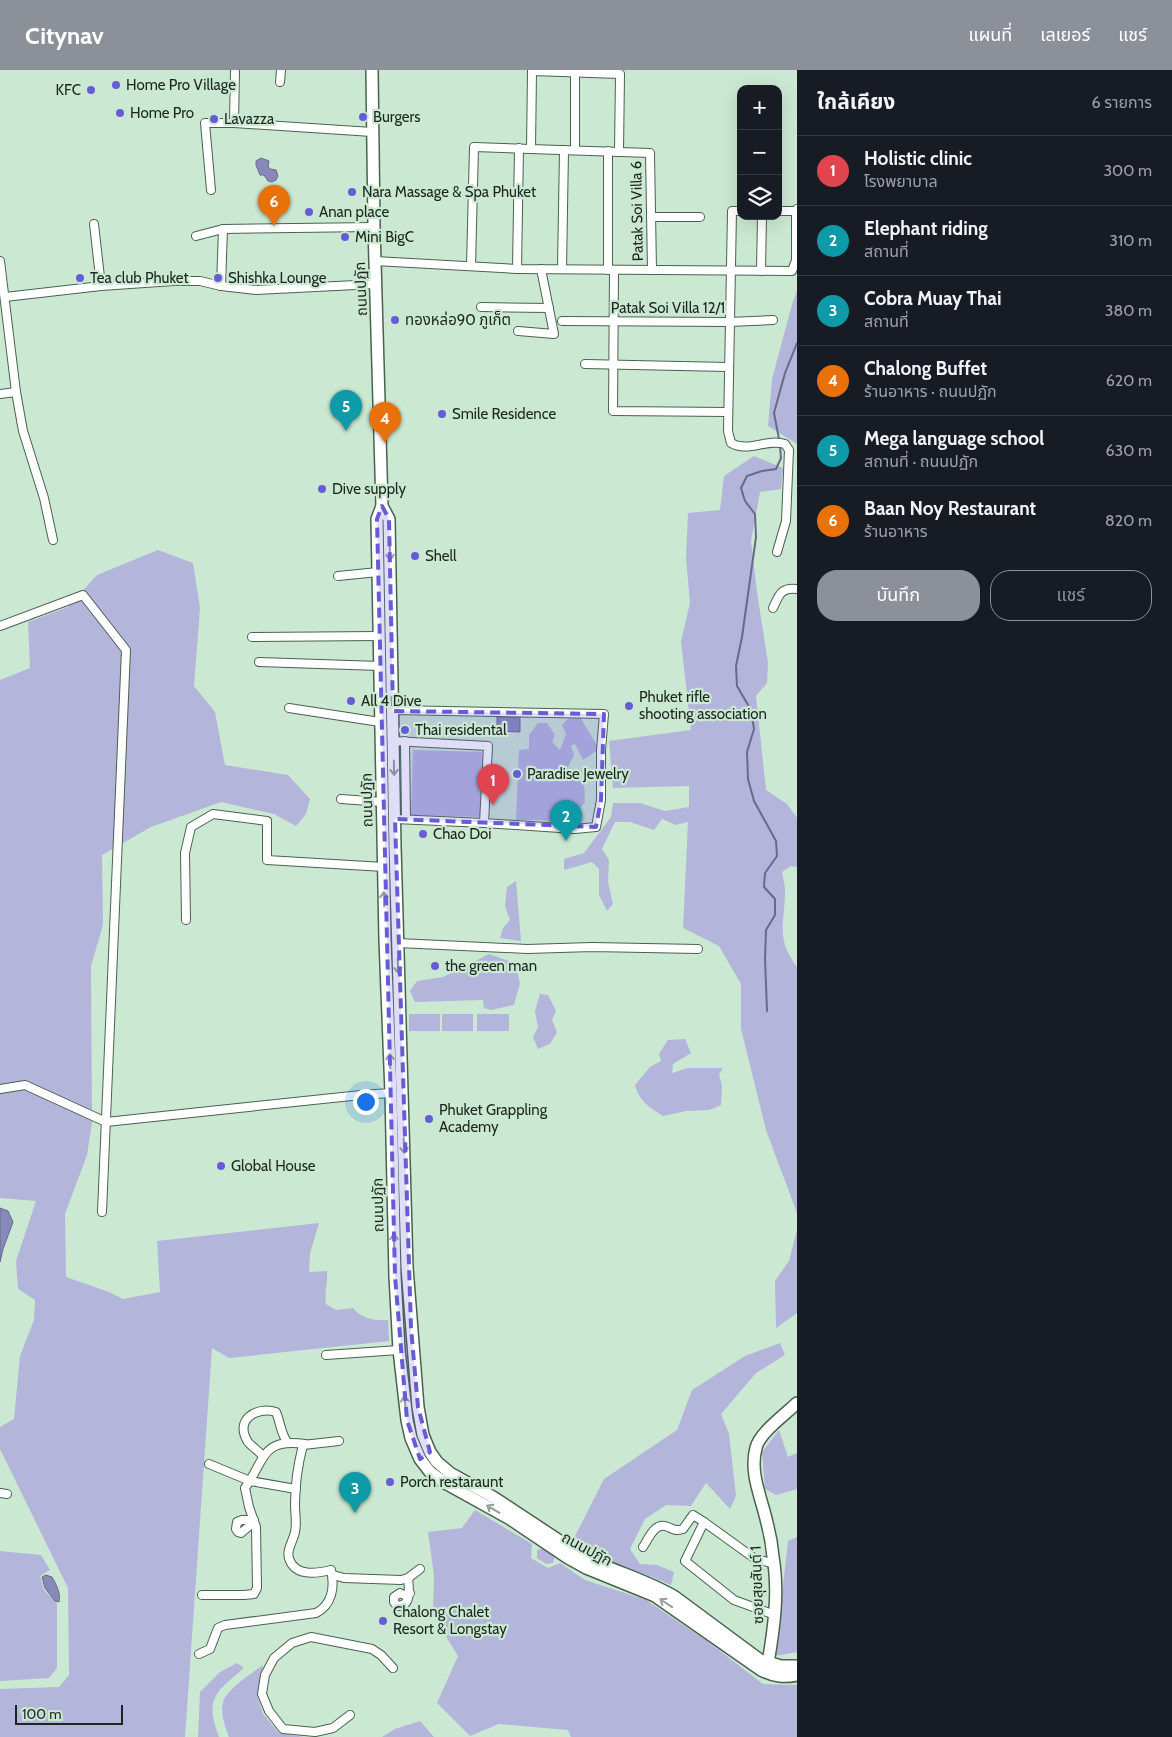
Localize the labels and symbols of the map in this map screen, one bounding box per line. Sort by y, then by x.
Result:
place label: Home Pro Village [126,76,236,94]
marker: Home Pro Village [110,79,122,91]
place label: KFC [56,81,81,99]
marker: KFC [85,84,97,96]
place label: Home Pro [130,104,194,122]
marker: Home Pro [114,107,126,119]
place label: Burgers [373,108,421,126]
place label: Lavazza [224,110,275,128]
marker: Burgers [357,111,369,123]
marker: Lavazza [208,113,220,125]
street label: Patak Soi Villa 6 [627,161,647,261]
place label: Nara Massage & Spa Phuket [362,183,536,201]
pin: 6 [258,185,290,226]
marker: Nara Massage & Spa Phuket [346,186,358,198]
place label: Anan place [319,203,389,221]
marker: Anan place [303,206,315,218]
place label: Mini BigC [355,228,414,246]
marker: Mini BigC [339,231,351,243]
street label: ถนนปฏัก [351,261,371,317]
place label: Tea club Phuket [90,269,189,287]
place label: Shishka Lounge [228,269,327,287]
marker: Tea club Phuket [74,272,86,284]
marker: Shishka Lounge [212,272,224,284]
street label: Patak Soi Villa 12/1 [611,299,725,317]
place label: ทองหล่อ90 ภูเก็ต [405,311,511,329]
marker: ทองหล่อ90 ภูเก็ต [389,314,401,326]
pin: 5 [330,390,362,431]
pin: 4 [369,402,401,443]
place label: Smile Residence [452,405,556,423]
marker: Smile Residence [436,408,448,420]
place label: Dive supply [332,480,406,498]
marker: Dive supply [316,483,328,495]
one-way arrow [385,545,394,561]
place label: Shell [425,547,457,565]
marker: Shell [409,550,421,562]
place label: Phuket rifle shooting association [639,688,767,723]
place label: All 4 Dive [361,692,422,710]
marker: All 4 Dive [345,695,357,707]
marker: Phuket rifle shooting association [623,700,635,712]
place label: Thai residental [415,721,507,739]
marker: Thai residental [399,724,411,736]
one-way arrow [389,760,399,776]
pin: 1 [477,764,509,805]
place label: Paradise Jewelry [527,765,629,783]
marker: Paradise Jewelry [511,768,523,780]
street label: ถนนปฏัก [358,773,376,827]
pin: 2 [550,800,582,841]
place label: Chao Doi [433,825,491,843]
marker: Chao Doi [417,828,429,840]
one-way arrow [379,891,389,907]
place label: the green man [445,957,537,975]
one-way arrow [394,958,403,974]
marker: the green man [429,960,441,972]
one-way arrow [385,1053,394,1069]
your location [353,1089,379,1115]
place label: Phuket Grappling Academy [439,1101,548,1136]
marker: Phuket Grappling Academy [423,1113,435,1125]
one-way arrow [399,1138,409,1154]
place label: Global House [231,1157,316,1175]
marker: Global House [215,1160,227,1172]
street label: ถนนปฏัก [369,1178,387,1232]
one-way arrow [390,1233,399,1249]
one-way arrow [400,1395,410,1411]
pin: 3 [339,1472,371,1513]
place label: Porch restaraunt [400,1473,503,1491]
marker: Porch restaraunt [384,1476,396,1488]
one-way arrow [487,1504,501,1514]
street label: ถนนปฏัก [559,1528,615,1570]
street label: ซอยสุขสันต์ 1 [747,1546,767,1624]
one-way arrow [659,1598,673,1608]
place label: Chalong Chalet Resort & Longstay [393,1603,507,1638]
marker: Chalong Chalet Resort & Longstay [377,1615,389,1627]
scale bar [15,1702,122,1725]

